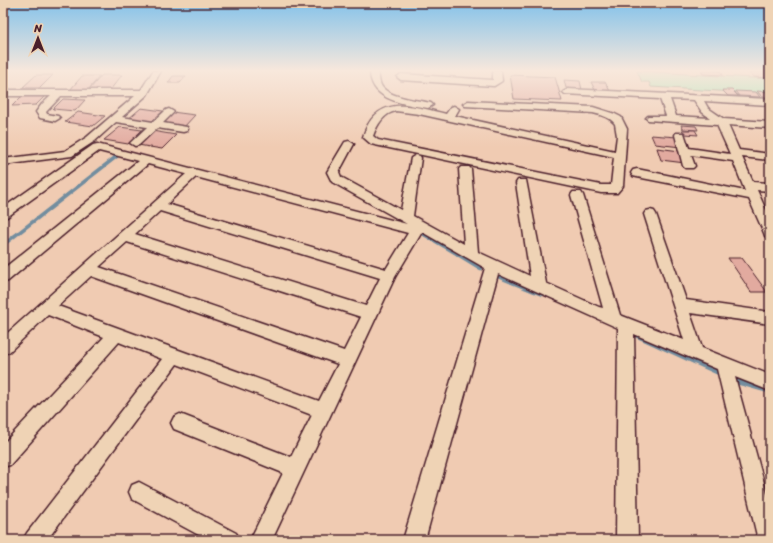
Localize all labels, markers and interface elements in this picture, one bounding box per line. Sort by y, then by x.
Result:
north arrow [18,18,58,58]
text: N [33,19,42,38]

